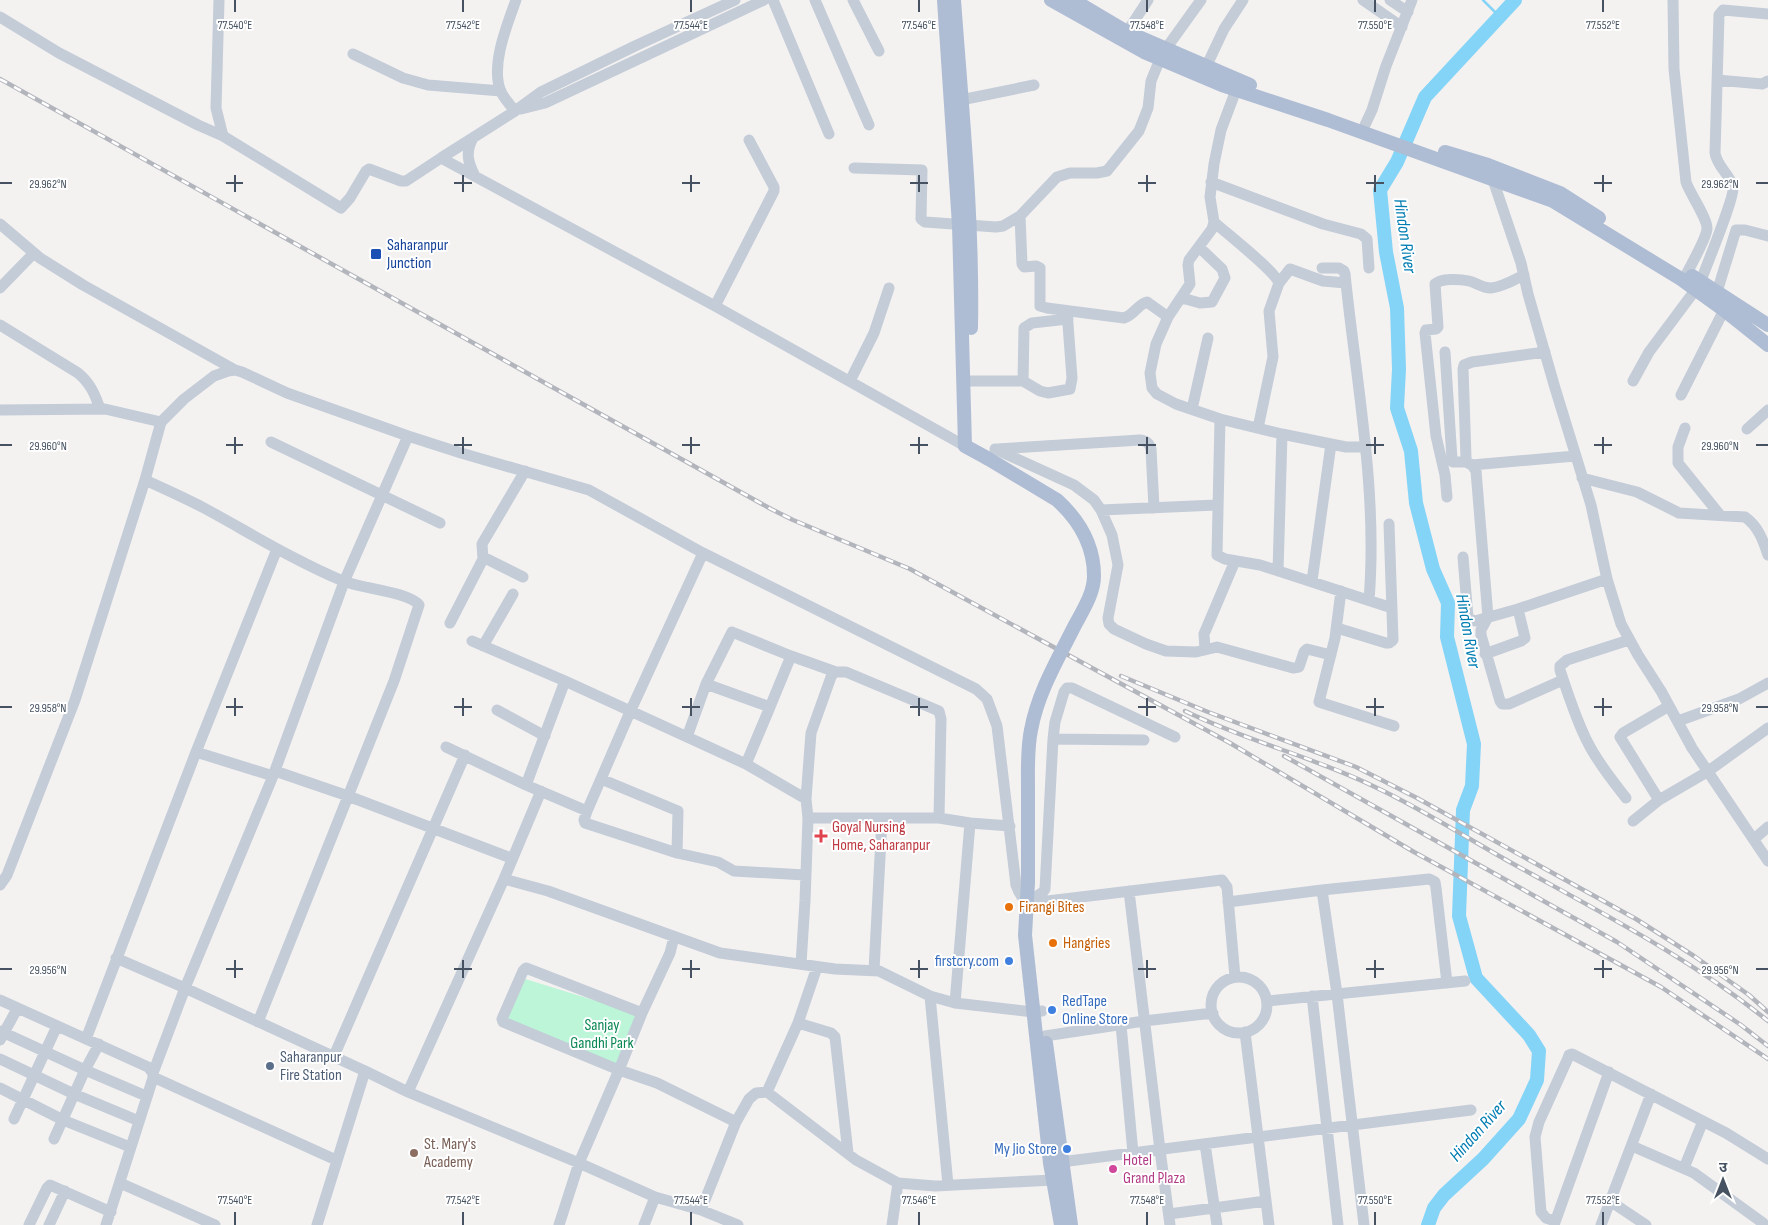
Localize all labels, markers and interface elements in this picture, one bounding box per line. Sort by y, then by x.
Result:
text: 77.540°E [218,18,252,33]
text: 77.542°E [446,18,480,33]
text: 77.544°E [674,18,708,33]
text: 77.546°E [902,18,936,33]
text: 77.548°E [1130,18,1164,33]
text: 77.550°E [1358,18,1392,33]
text: 77.552°E [1586,18,1620,33]
text: 29.962°N [29,177,67,192]
text: 29.962°N [1701,177,1739,192]
water label: Hindon River [1389,197,1421,276]
place label: Saharanpur Junction [386,236,449,273]
marker: Saharanpur Junction [369,247,383,261]
text: 29.960°N [29,439,67,454]
text: 29.960°N [1701,439,1739,454]
water label: Hindon River [1451,592,1485,671]
text: 29.958°N [30,701,66,716]
text: 29.958°N [1702,701,1738,716]
place label: Goyal Nursing Home, Saharanpur [832,818,931,855]
marker: Goyal Nursing Home, Saharanpur [814,829,828,843]
place label: Firangi Bites [1019,898,1085,917]
marker: Firangi Bites [1003,901,1015,913]
place label: Hangries [1063,934,1111,953]
marker: Hangries [1047,937,1059,949]
place label: firstcry.com [935,952,999,971]
marker: firstcry.com [1003,955,1015,967]
text: 29.956°N [29,963,67,978]
text: 29.956°N [1701,963,1739,978]
place label: RedTape Online Store [1062,992,1128,1029]
marker: RedTape Online Store [1046,1004,1058,1016]
park label: Sanjay Gandhi Park [570,1016,634,1053]
place label: Saharanpur Fire Station [280,1048,342,1085]
marker: Saharanpur Fire Station [264,1060,276,1072]
water label: Hindon River [1445,1095,1512,1166]
place label: St. Mary's Academy [423,1135,477,1172]
place label: My Jio Store [994,1140,1057,1159]
marker: My Jio Store [1061,1143,1073,1155]
marker: St. Mary's Academy [408,1147,420,1159]
place label: Hotel Grand Plaza [1123,1151,1185,1188]
north arrow [1698,1155,1748,1205]
text: उ [1719,1159,1728,1176]
marker: Hotel Grand Plaza [1107,1163,1119,1175]
text: 77.540°E [218,1193,252,1208]
text: 77.542°E [446,1193,480,1208]
text: 77.544°E [674,1193,708,1208]
text: 77.546°E [902,1193,936,1208]
text: 77.548°E [1130,1193,1164,1208]
text: 77.550°E [1358,1193,1392,1208]
text: 77.552°E [1586,1193,1620,1208]

